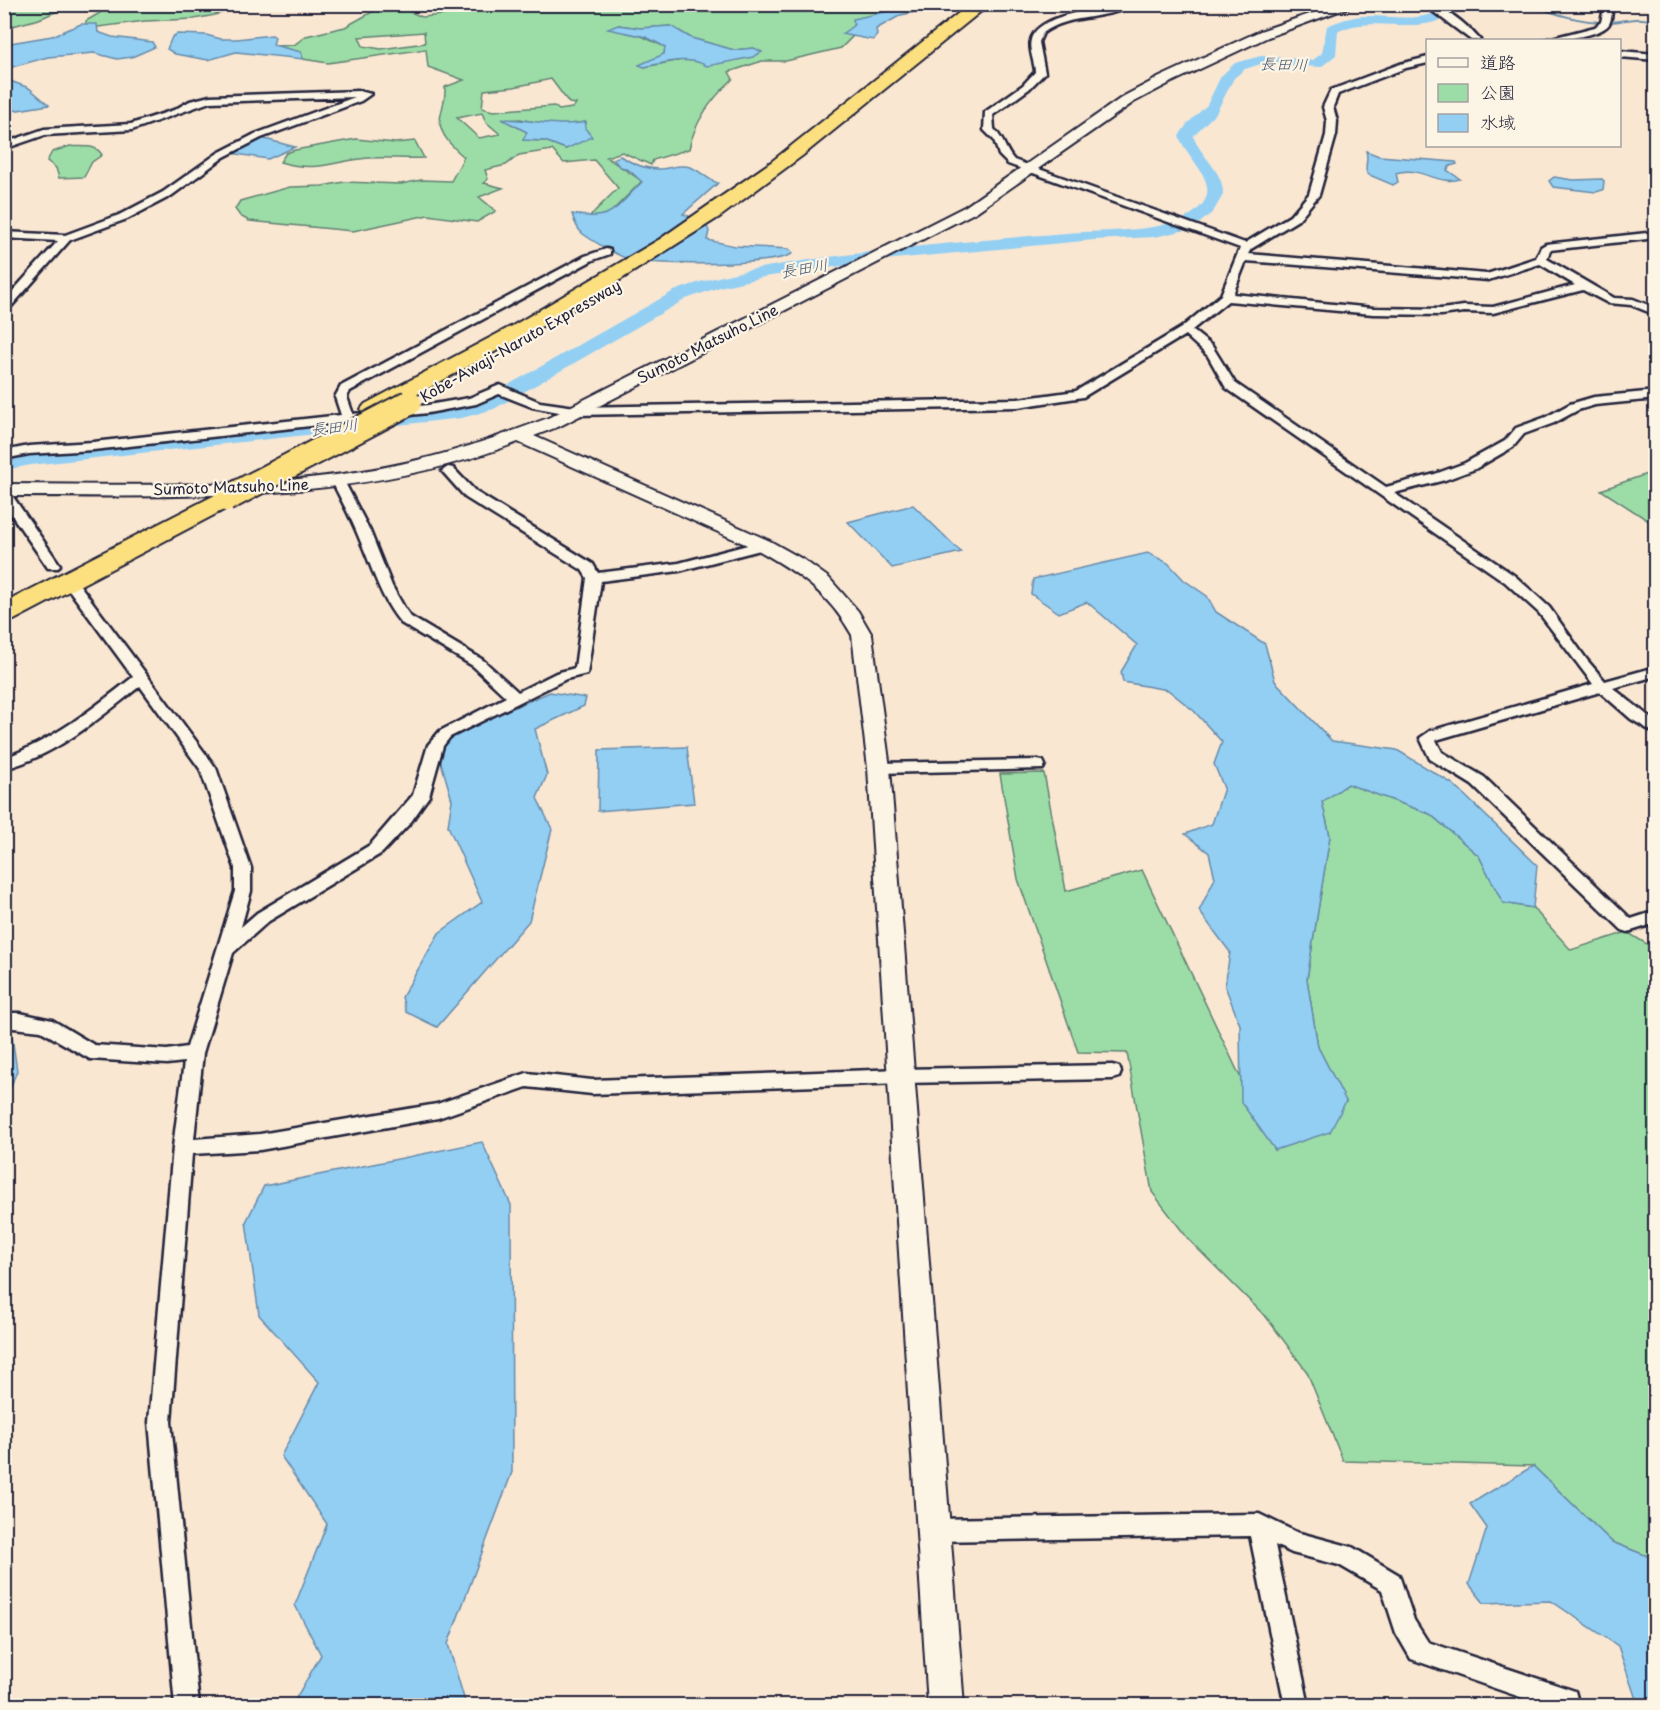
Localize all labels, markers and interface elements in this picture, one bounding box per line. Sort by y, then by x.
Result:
legend [1426,39,1621,147]
text: 道路 [1480,48,1516,75]
water label: 長田川 [1260,50,1308,76]
text: 公園 [1480,78,1516,105]
text: 水域 [1480,108,1516,135]
water label: 長田川 [778,251,830,283]
street label: Kobe-Awaji-Naruto Expressway [415,273,625,407]
street label: Sumoto Matsuho Line [632,297,782,389]
water label: 長田川 [309,411,359,441]
street label: Sumoto Matsuho Line [153,472,309,500]

